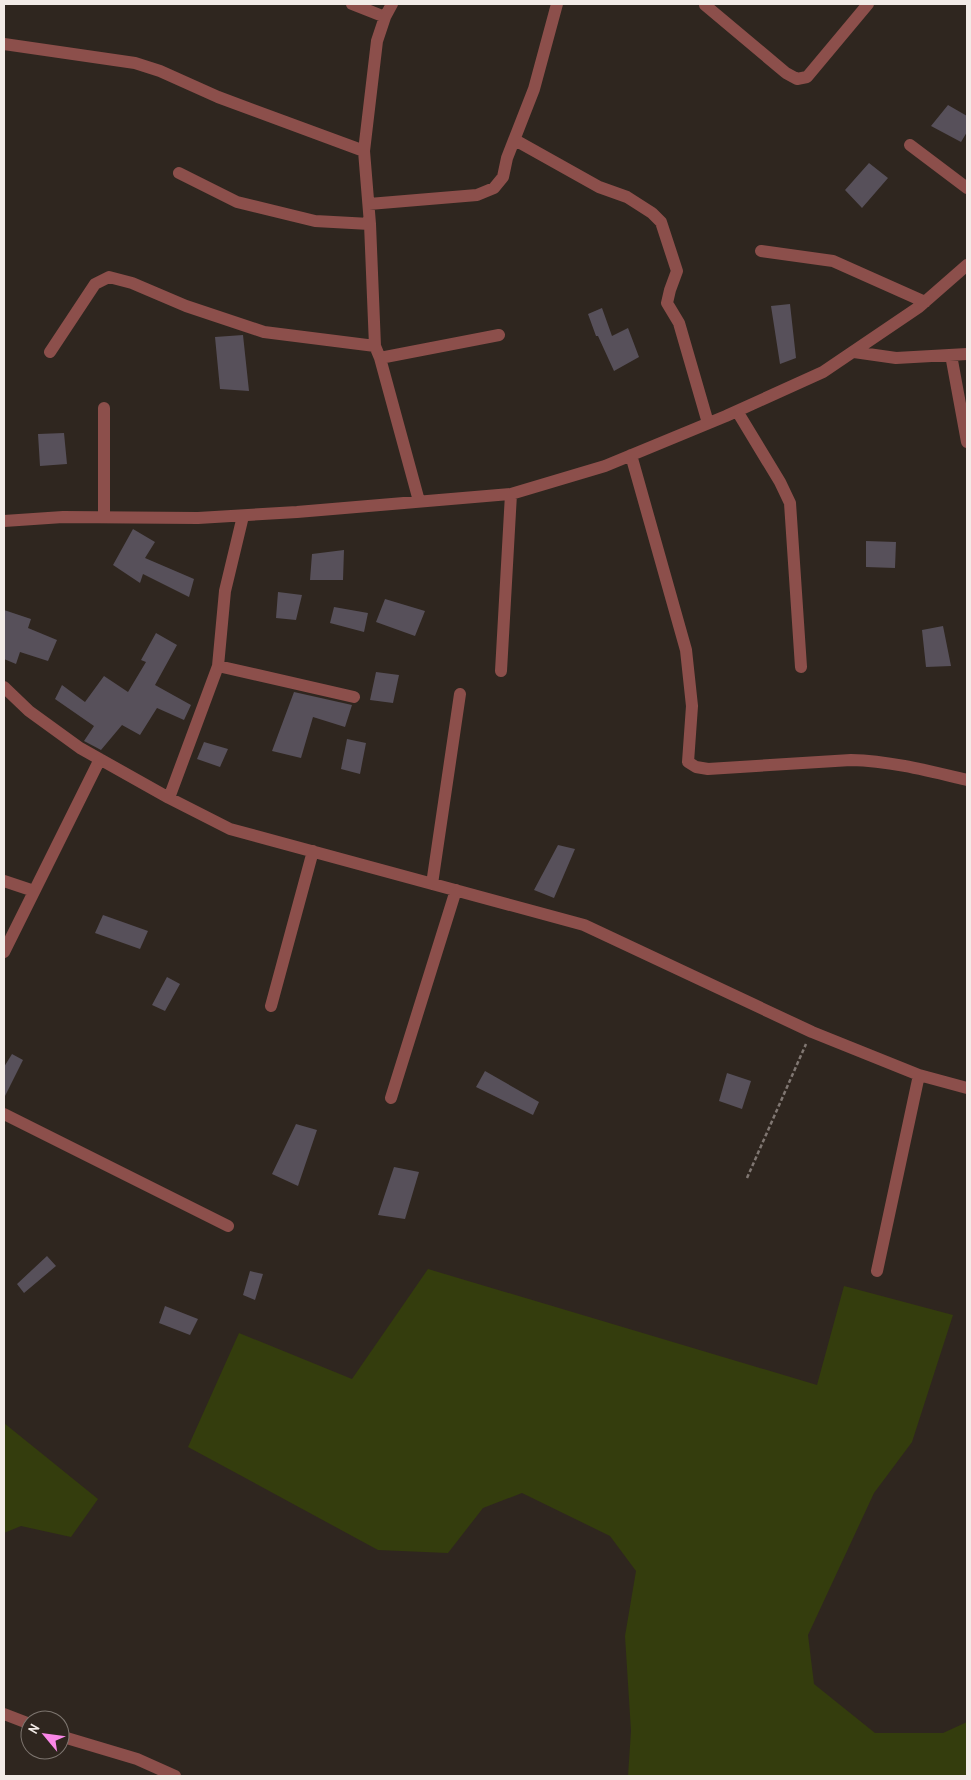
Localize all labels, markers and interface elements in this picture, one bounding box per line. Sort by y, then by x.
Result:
north arrow [20,1710,70,1760]
text: N [24,1721,44,1737]

